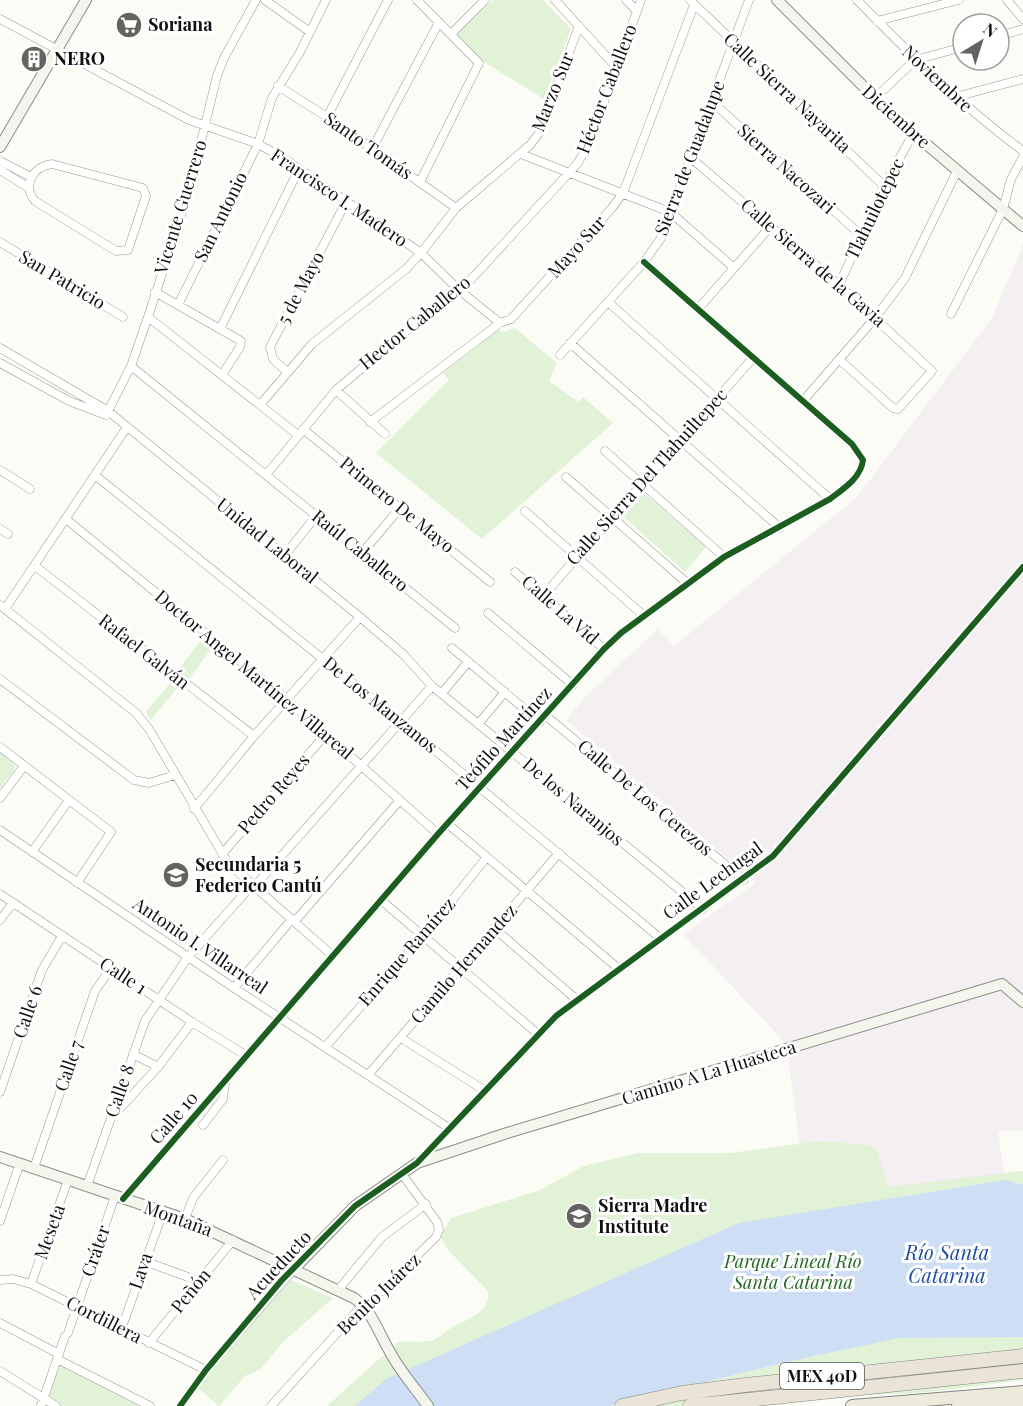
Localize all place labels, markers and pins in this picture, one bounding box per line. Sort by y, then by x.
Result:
supermarket icon: Soriana [114,10,144,40]
place label: Soriana [148,12,213,36]
building icon: NERO [19,44,49,74]
place label: NERO [54,46,105,70]
place label: Secundaria 5 Federico Cantú [195,852,322,897]
school or university icon: Secundaria 5 Federico Cantú [161,860,191,890]
place label: Sierra Madre Institute [598,1193,707,1238]
school or university icon: Sierra Madre Institute [564,1201,594,1231]

